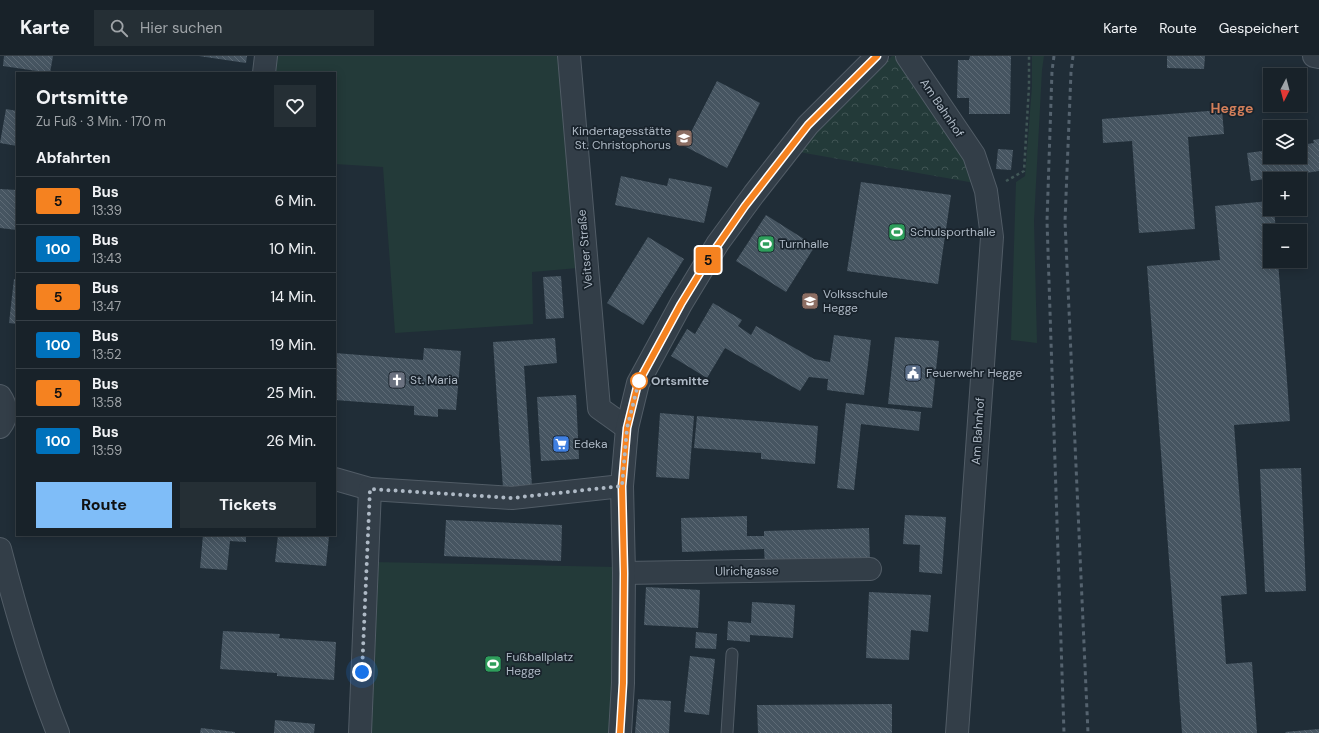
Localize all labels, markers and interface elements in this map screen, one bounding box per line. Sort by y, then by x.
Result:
search box [94,10,374,46]
text: Karte [20,15,70,40]
icon: search [108,17,130,39]
text: Hier suchen [140,18,222,38]
text: Karte [1103,19,1137,37]
text: Route [1159,19,1197,37]
text: Gespeichert [1219,19,1299,37]
north arrow [1263,68,1307,112]
map controls [1263,68,1307,268]
street label: Am Bahnhof [916,76,968,140]
text: Ortsmitte [36,85,128,110]
button: heart [274,85,316,127]
district label: Hegge [1210,99,1254,117]
text: Zu Fuß · 3 Min. · 170 m [36,113,166,130]
button: layers [1263,120,1307,164]
place label: Kindertagesstätte St. Christophorus [572,123,671,153]
school or university icon: Kindertagesstätte St. Christophorus [674,128,694,148]
text: Abfahrten [36,148,111,168]
button: + [1263,172,1307,216]
text: Bus [92,182,119,202]
text: 6 Min. [275,191,316,211]
text: 5 [54,192,62,210]
text: 13:39 [92,202,122,219]
street label: Veitser Straße [574,209,596,289]
sports icon: Schulsporthalle [887,222,907,242]
place label: Schulsporthalle [910,224,996,240]
button: − [1263,224,1307,268]
text: Bus [92,230,119,250]
sports icon: Turnhalle [756,234,776,254]
place label: Turnhalle [779,236,829,252]
text: 10 Min. [269,239,316,259]
text: 100 [46,240,70,258]
line badge: 5 [695,247,721,273]
text: 13:43 [92,250,122,267]
text: 5 [704,251,712,269]
text: Bus [92,278,119,298]
place label: Volksschule Hegge [823,286,888,316]
text: 14 Min. [270,287,316,307]
text: 5 [54,288,62,306]
school or university icon: Volksschule Hegge [800,291,820,311]
text: 13:47 [92,298,121,315]
text: Bus [92,326,119,346]
text: 19 Min. [270,335,316,355]
text: 100 [46,336,70,354]
text: 13:52 [92,346,122,363]
public building icon: Feuerwehr Hegge [903,363,923,383]
place label: Feuerwehr Hegge [926,365,1022,381]
church icon: St. Maria [387,370,407,390]
place label: St. Maria [410,372,458,388]
marker: Ortsmitte [630,372,648,390]
place label: Ortsmitte [651,373,709,389]
text: Bus [92,374,119,394]
text: 25 Min. [266,383,316,403]
text: 5 [54,384,62,402]
text: 13:58 [92,394,122,411]
street label: Am Bahnhof [968,397,988,465]
text: Bus [92,422,119,442]
text: 26 Min. [266,431,316,451]
text: 100 [46,432,70,450]
supermarket icon: Edeka [551,434,571,454]
place label: Edeka [574,436,608,452]
text: 13:59 [92,442,122,459]
button: Route [36,482,172,528]
button: Tickets [180,482,316,528]
street label: Ulrichgasse [715,562,779,580]
place label: Fußballplatz Hegge [506,649,573,679]
sports icon: Fußballplatz Hegge [483,654,503,674]
your location [352,662,372,682]

